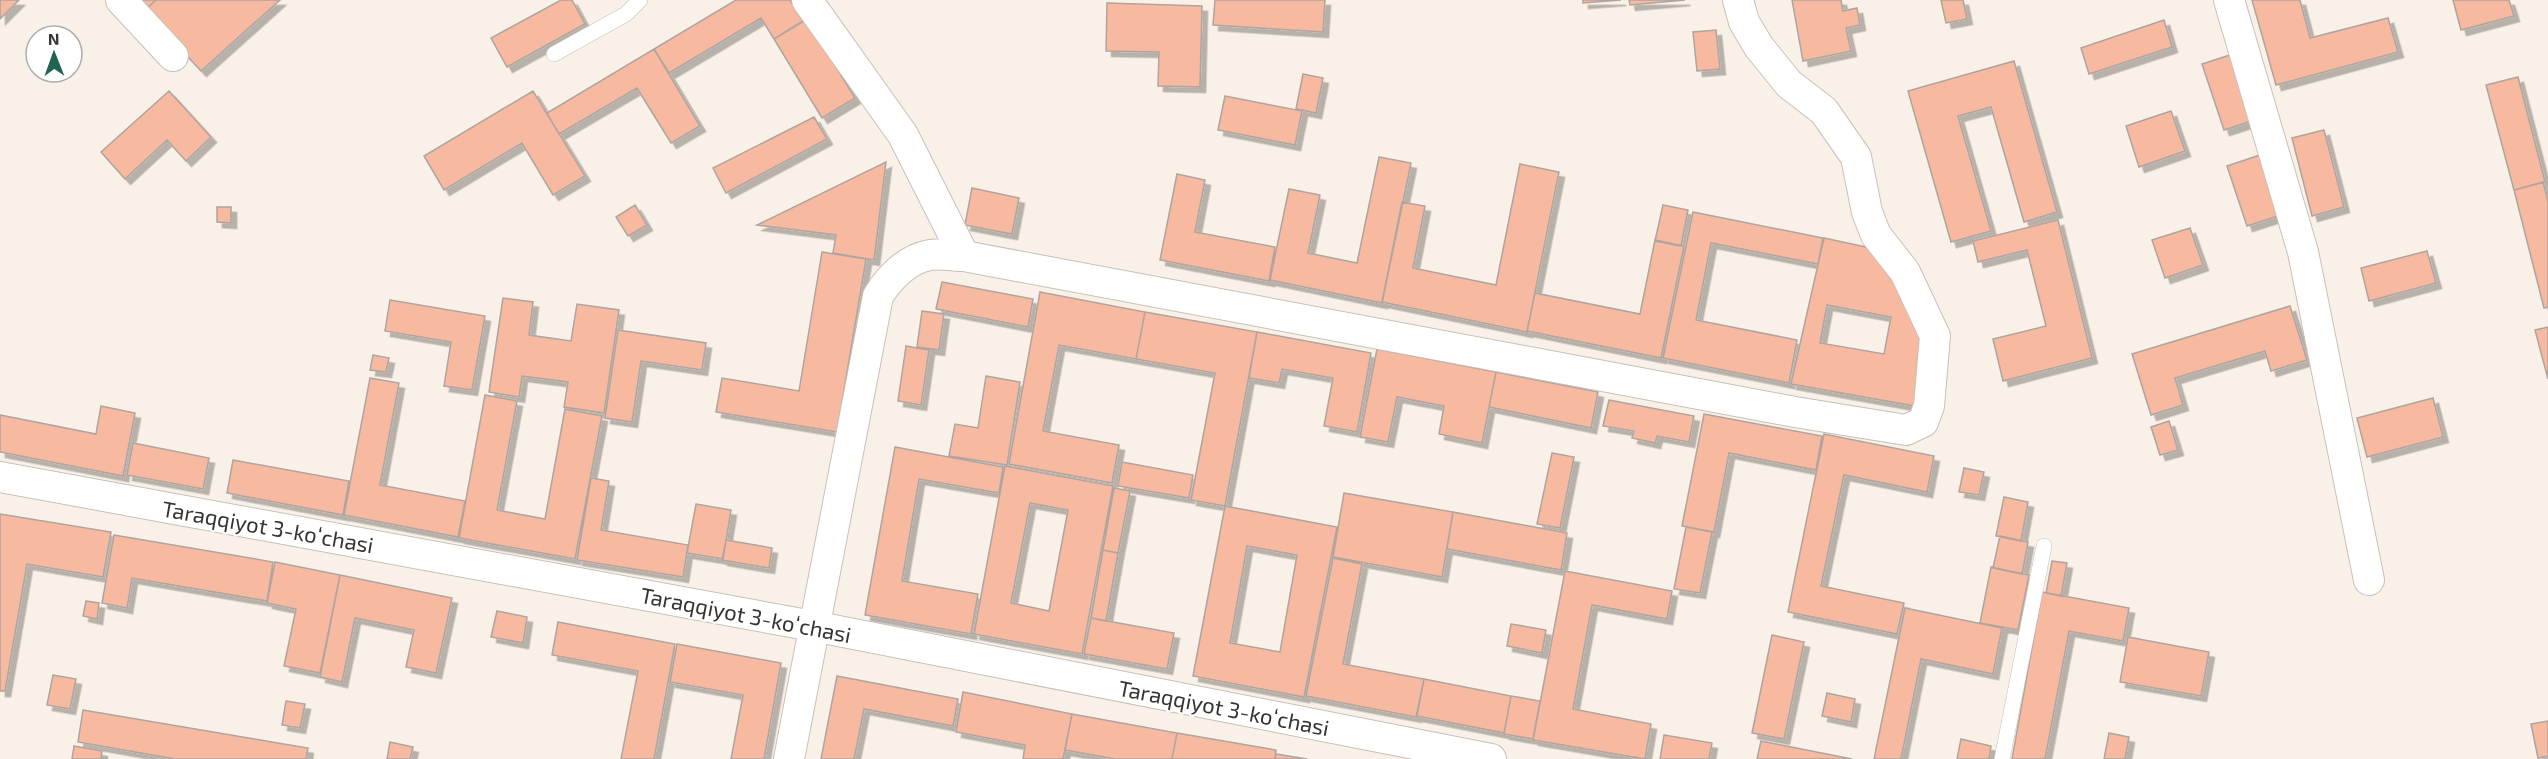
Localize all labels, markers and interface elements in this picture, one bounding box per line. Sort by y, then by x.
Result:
north arrow [24,24,84,84]
text: N [48,29,60,48]
street label: Taraqqiyot 3-koʻchasi [160,495,376,557]
street label: Taraqqiyot 3-koʻchasi [638,581,854,647]
street label: Taraqqiyot 3-koʻchasi [1116,674,1332,740]

